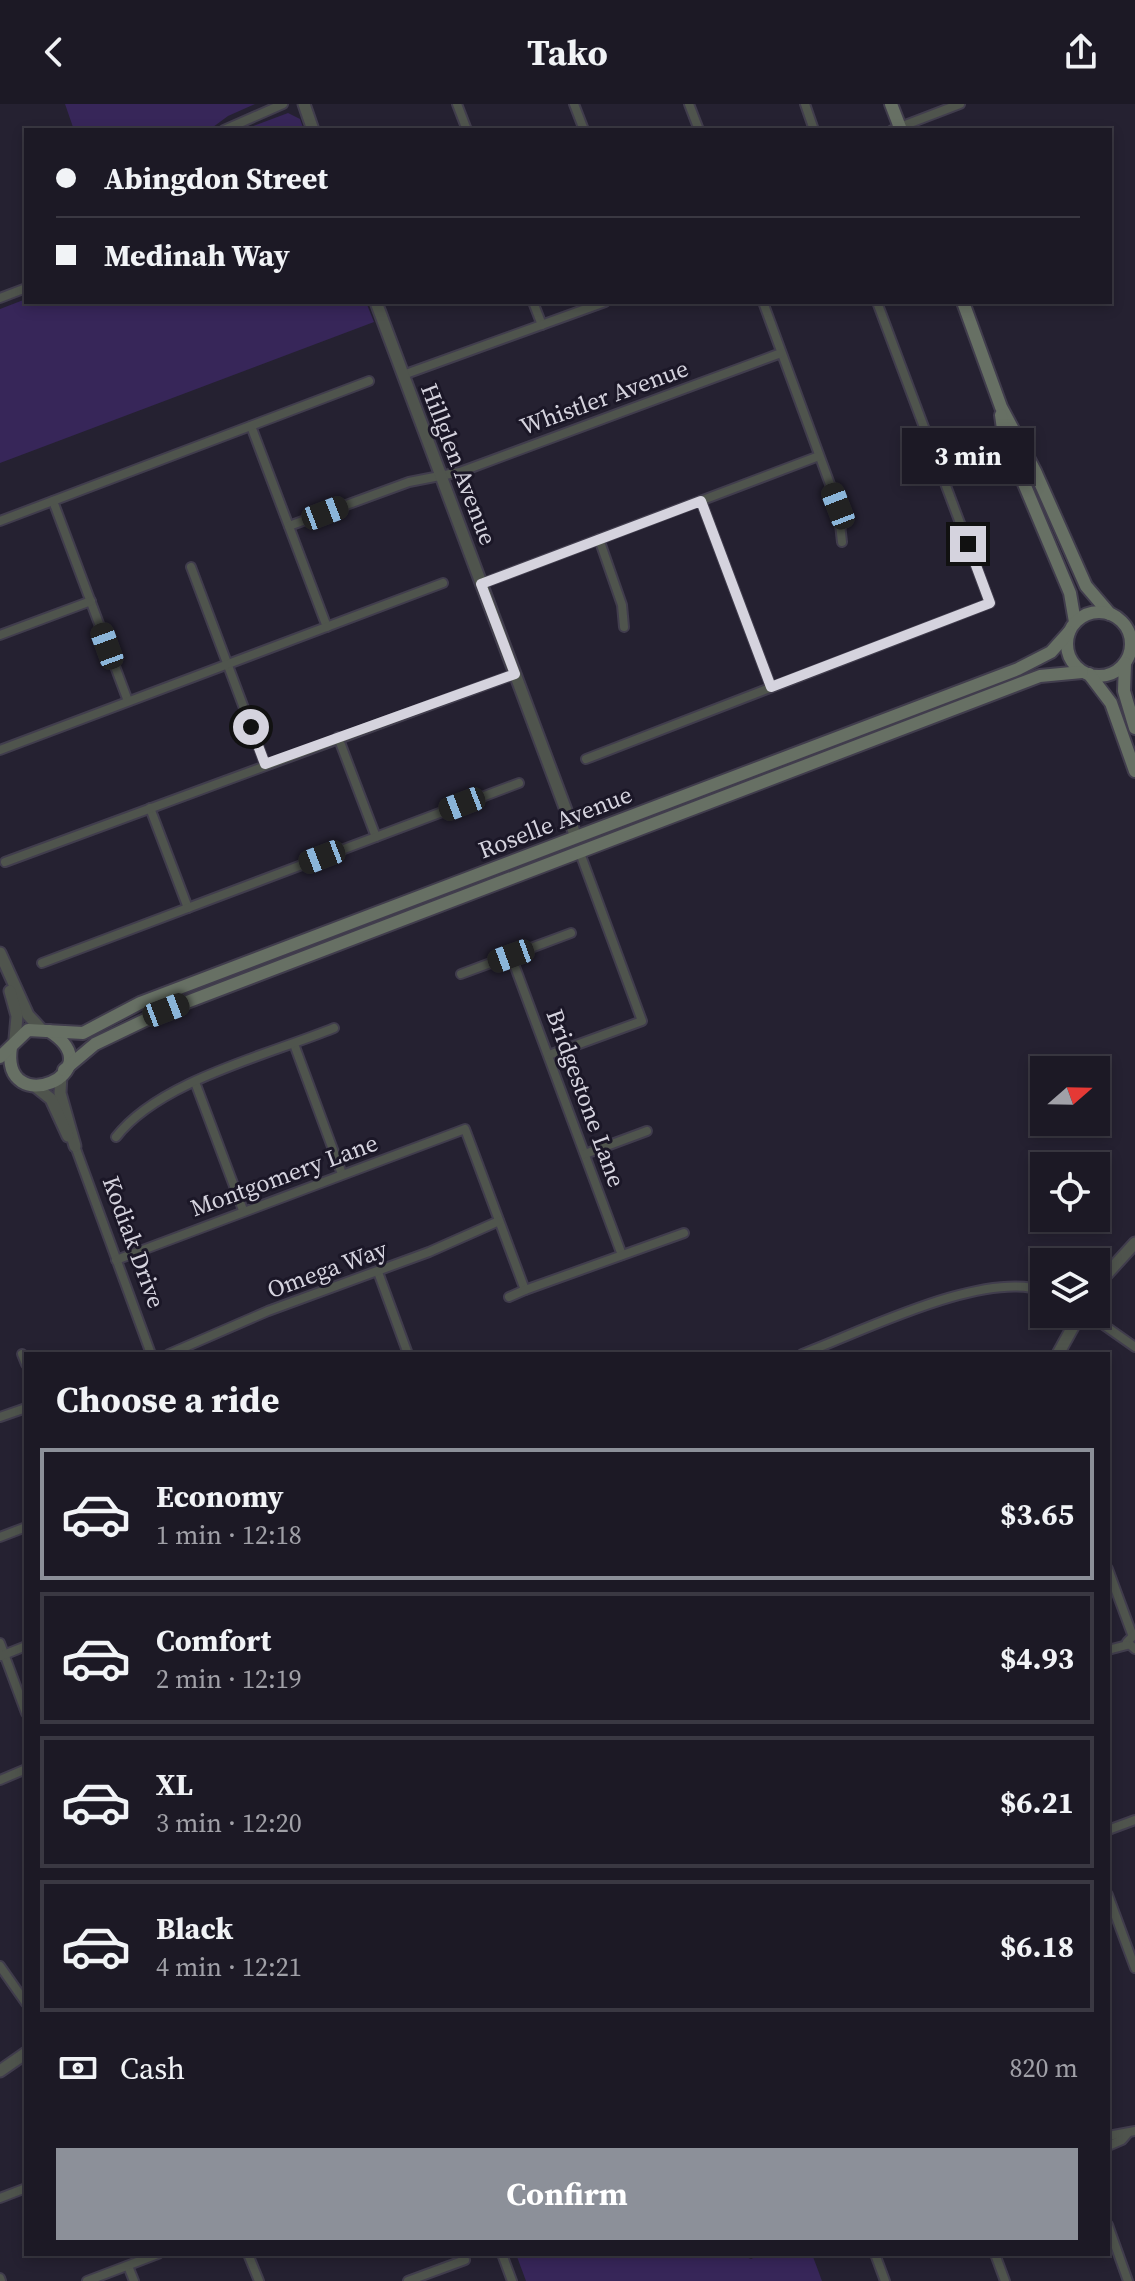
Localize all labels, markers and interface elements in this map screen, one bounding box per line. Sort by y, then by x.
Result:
text: Tako [527,28,608,77]
icon: back [32,30,76,74]
icon: share [1059,30,1103,74]
text: Abingdon Street [104,158,328,199]
text: Medinah Way [104,235,290,276]
street label: Whistler Avenue [515,351,693,443]
street label: Hillglen Avenue [413,378,505,550]
callout: 3 min [902,428,1034,484]
text: 3 min [934,438,1002,474]
car [818,479,858,533]
car [298,493,352,533]
route end [950,526,986,562]
car [88,619,126,673]
route start [233,709,269,745]
street label: Roselle Avenue [474,778,636,866]
car [435,784,489,824]
car [295,837,349,877]
car [484,937,538,975]
car [139,990,193,1030]
street label: Bridgestone Lane [538,1004,634,1192]
north arrow [1030,1056,1110,1136]
map controls [1030,1056,1110,1328]
street label: Montgomery Lane [186,1126,382,1224]
button: locate [1030,1152,1110,1232]
street label: Kodiak Drive [95,1171,173,1313]
street label: Omega Way [262,1232,392,1306]
button: layers [1030,1248,1110,1328]
text: Choose a ride [56,1375,279,1424]
text: Economy [156,1476,284,1517]
icon: car [60,1478,132,1550]
text: $3.65 [1000,1494,1074,1535]
text: 1 min · 12:18 [156,1517,302,1553]
text: Comfort [156,1620,271,1661]
icon: car [60,1622,132,1694]
text: $4.93 [1000,1638,1074,1679]
text: 2 min · 12:19 [156,1661,302,1697]
text: XL [156,1764,193,1805]
icon: car [60,1766,132,1838]
text: $6.21 [1000,1782,1074,1823]
text: 3 min · 12:20 [156,1805,302,1841]
text: Black [156,1908,233,1949]
icon: car [60,1910,132,1982]
text: $6.18 [1000,1926,1074,1967]
text: 4 min · 12:21 [156,1949,302,1985]
icon: cash [56,2046,100,2090]
text: Cash [120,2048,185,2089]
text: 820 m [1010,2050,1078,2086]
button: Confirm [56,2148,1078,2240]

